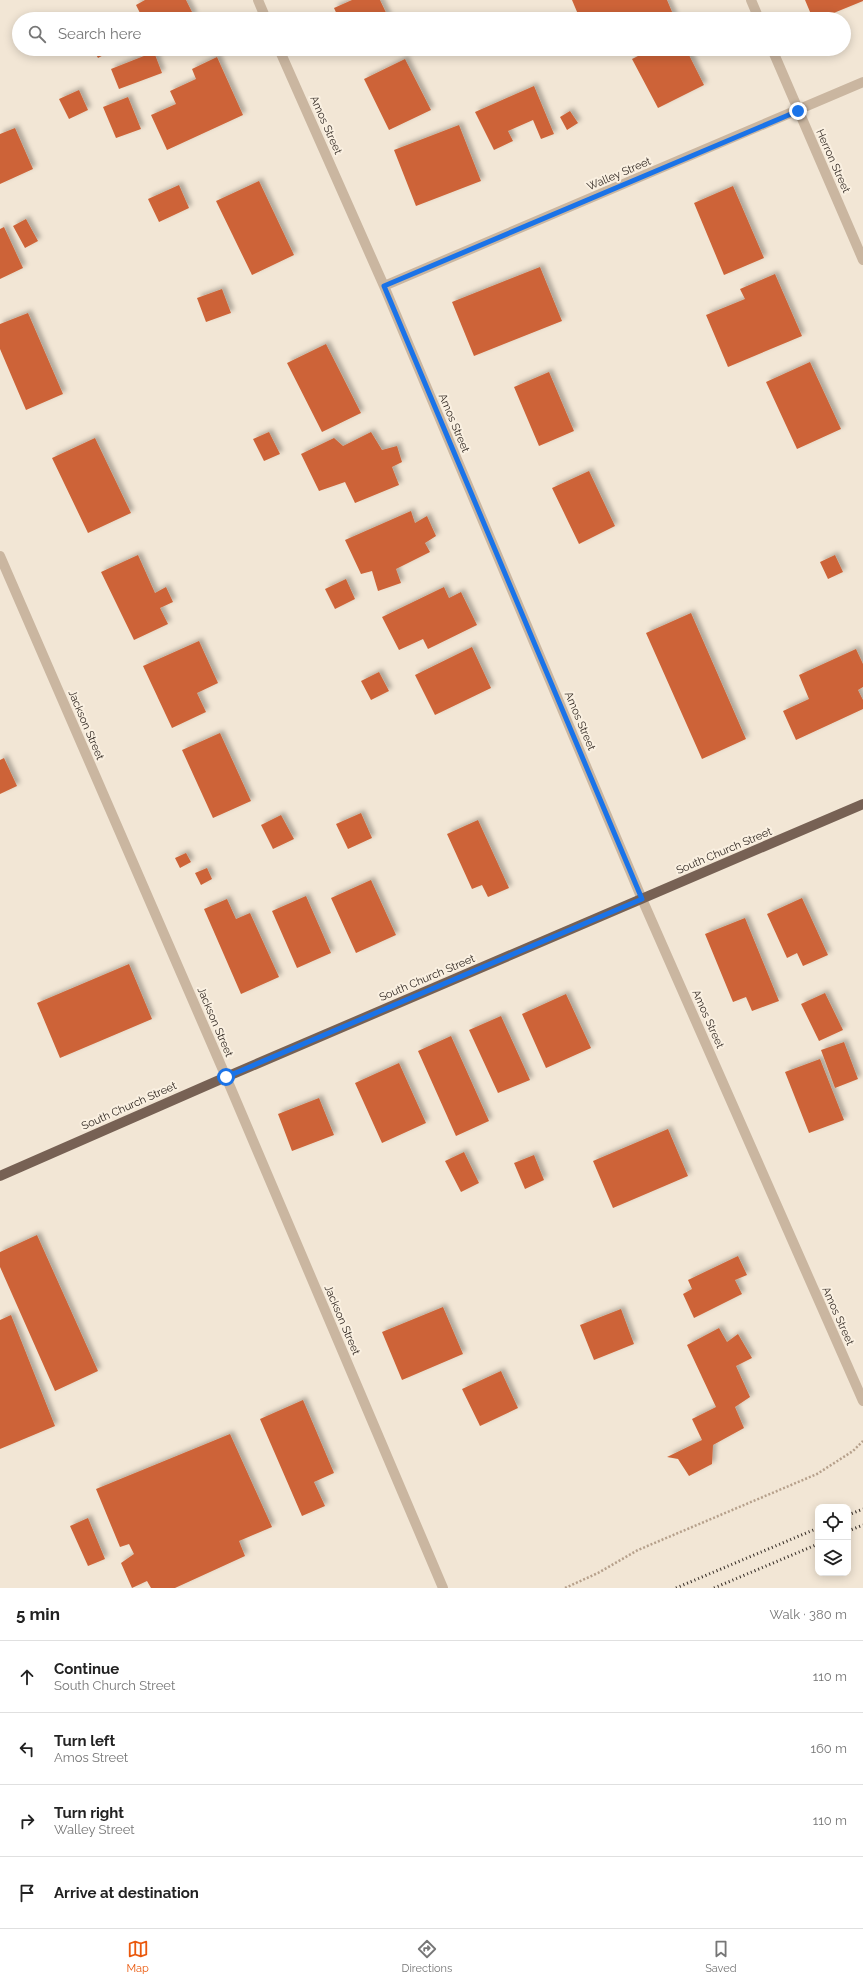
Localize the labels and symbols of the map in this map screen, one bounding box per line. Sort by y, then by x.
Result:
street label: Amos Street [307,94,345,157]
route end [789,102,807,120]
street label: Herron Street [813,127,853,195]
street label: Walley Street [585,155,653,193]
street label: Amos Street [436,392,472,455]
street label: Jackson Street [65,688,107,762]
street label: Amos Street [562,690,598,753]
street label: South Church Street [674,825,774,877]
street label: South Church Street [377,952,477,1004]
street label: Jackson Street [194,985,236,1059]
street label: Amos Street [689,988,727,1051]
route start [217,1068,235,1086]
street label: South Church Street [79,1079,179,1133]
street label: Jackson Street [321,1283,363,1357]
street label: Amos Street [819,1285,857,1348]

